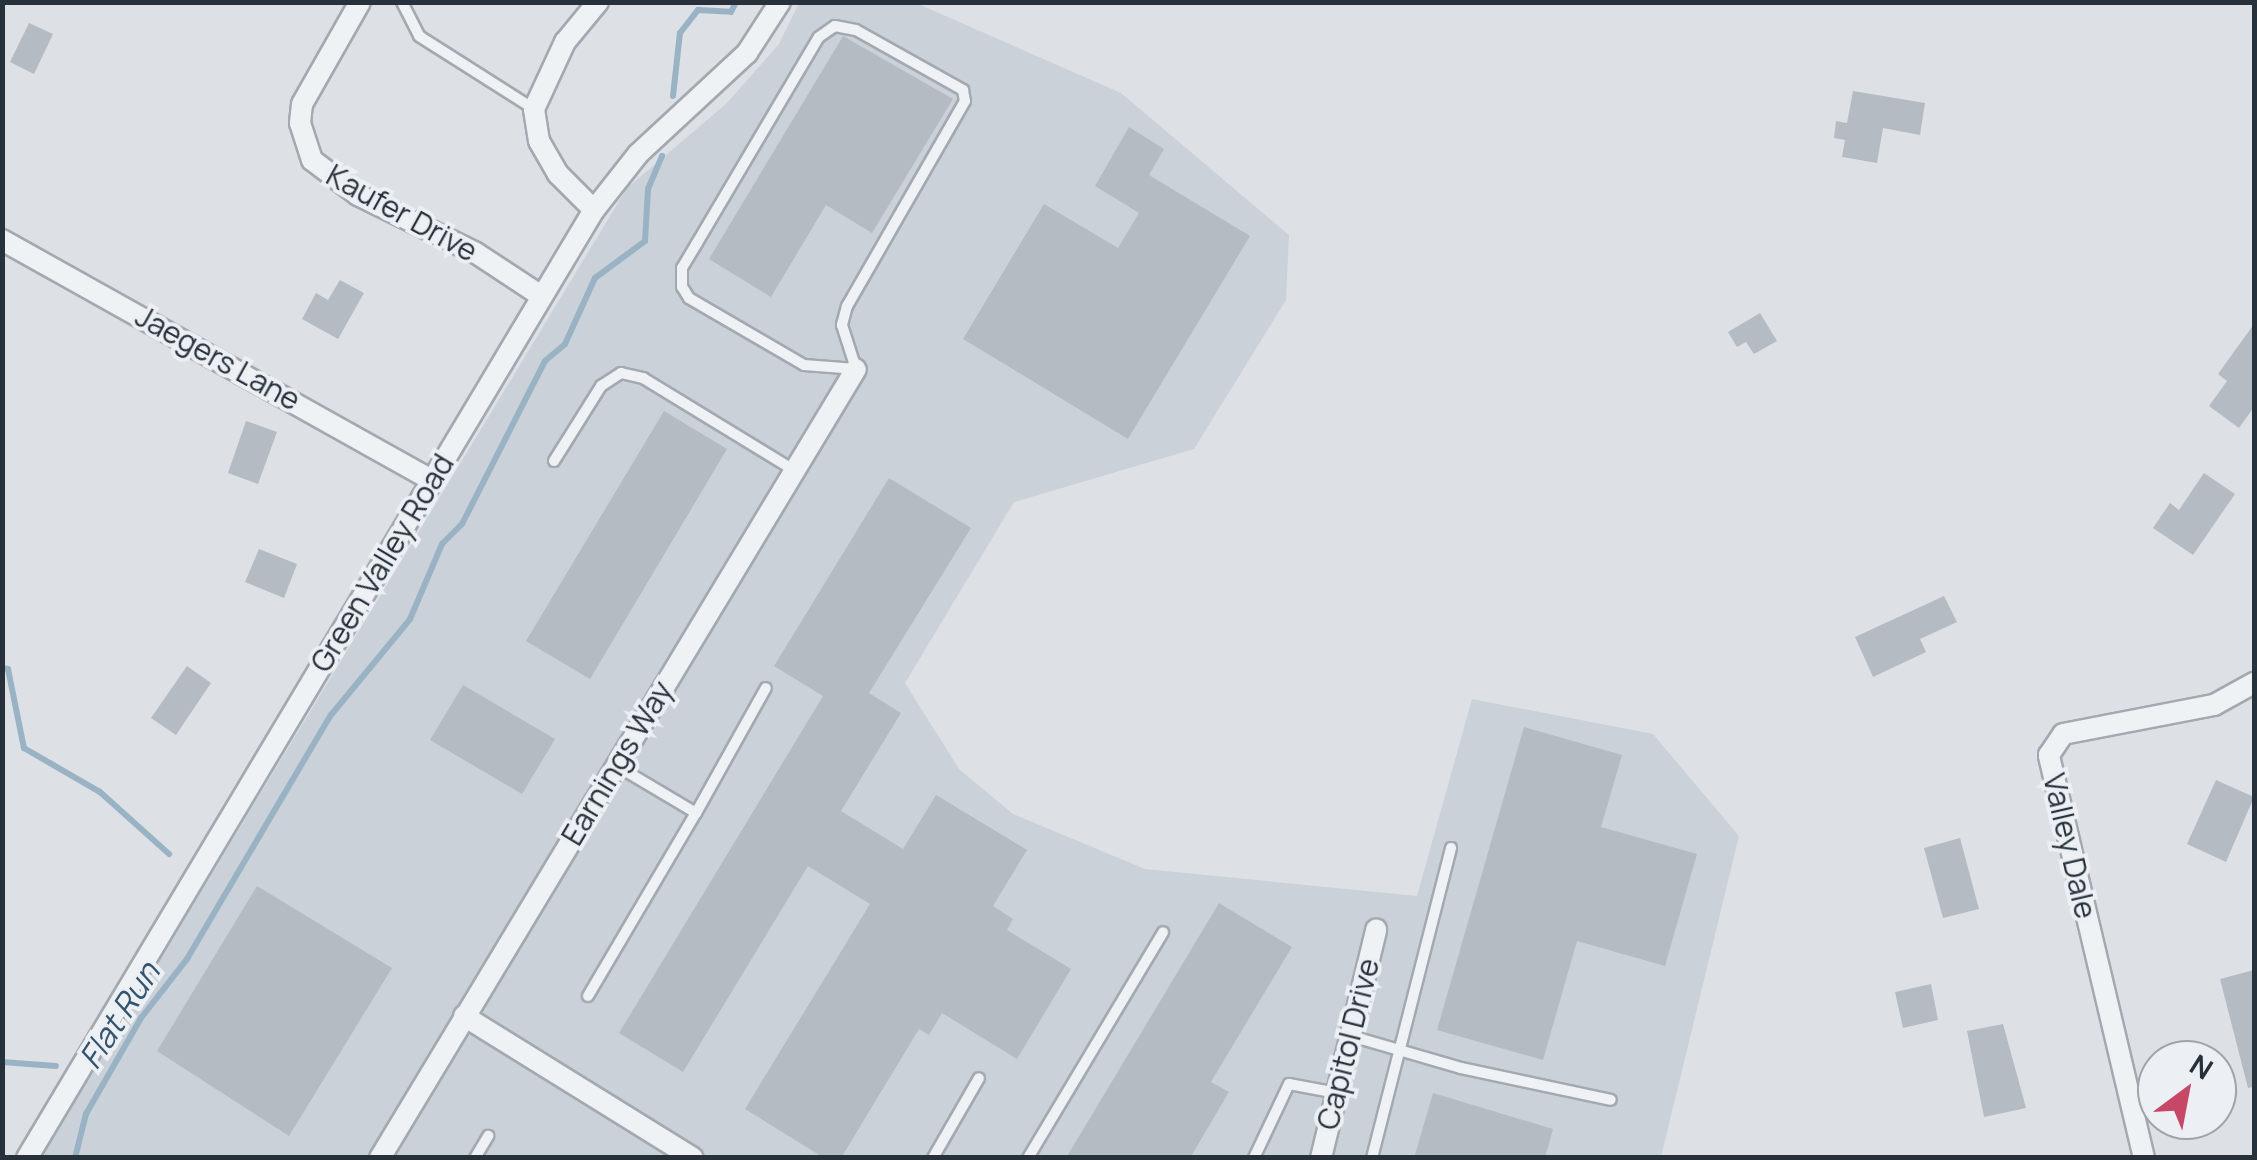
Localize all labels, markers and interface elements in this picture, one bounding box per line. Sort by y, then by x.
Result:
street label: Kaufer Drive [320,157,484,269]
street label: Jaegers Lane [129,298,307,418]
street label: Green Valley Road [303,448,461,678]
street label: Earnings Way [554,674,680,852]
street label: Valley Dale [2036,770,2104,922]
water label: Flat Run [71,955,167,1075]
street label: Capitol Drive [1309,955,1387,1133]
north arrow [2137,1040,2237,1140]
text: N [2183,1045,2220,1088]

